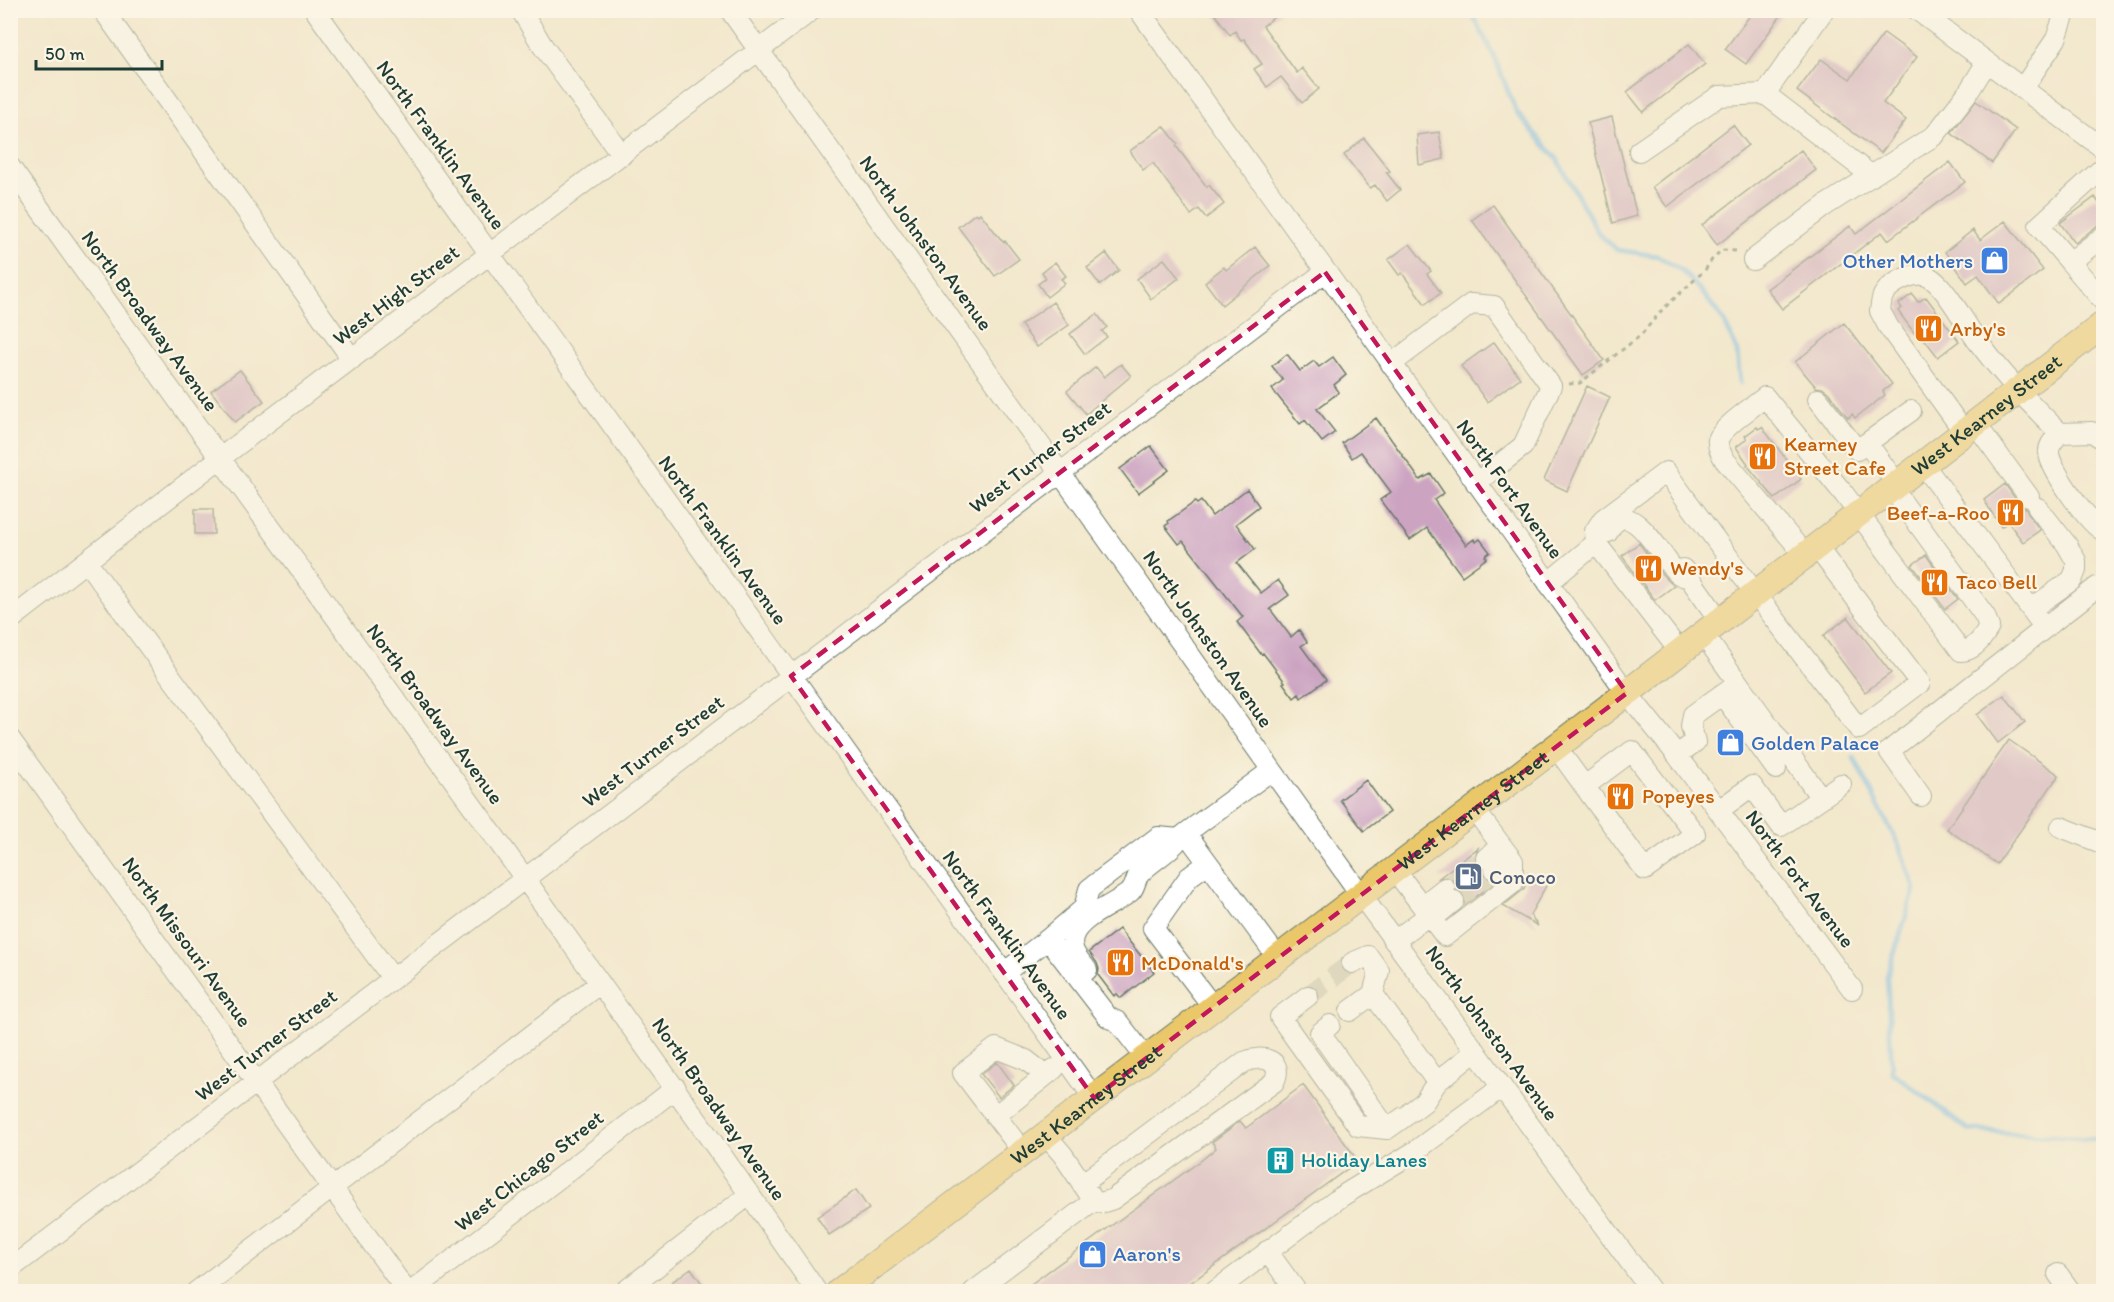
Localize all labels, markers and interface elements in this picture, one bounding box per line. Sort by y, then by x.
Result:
scale bar [36,33,162,71]
text: 50 m [45,43,85,65]
street label: North Franklin Avenue [372,55,511,234]
street label: North Johnston Avenue [854,150,998,335]
street label: North Broadway Avenue [76,225,224,416]
street label: West High Street [328,239,464,350]
shop icon: Other Mothers [1978,245,2010,277]
place label: Other Mothers [1842,248,1973,273]
restaurant icon: Arby's [1913,313,1945,345]
place label: Arby's [1950,316,2006,341]
street label: West Kearney Street [1905,348,2067,481]
street label: West Turner Street [964,395,1116,518]
street label: North Fort Avenue [1451,414,1569,563]
place label: Kearney Street Cafe [1784,431,1886,480]
restaurant icon: Kearney Street Cafe [1747,440,1779,472]
street label: North Franklin Avenue [654,450,793,629]
restaurant icon: Beef-a-Roo [1995,497,2027,529]
place label: Beef-a-Roo [1887,500,1990,525]
street label: North Johnston Avenue [1138,545,1279,732]
restaurant icon: Wendy's [1633,552,1665,584]
place label: Wendy's [1670,555,1744,580]
restaurant icon: Taco Bell [1919,566,1951,598]
place label: Taco Bell [1956,569,2037,594]
street label: North Broadway Avenue [361,618,509,809]
street label: West Turner Street [577,689,729,812]
shop icon: Golden Palace [1714,727,1746,759]
place label: Golden Palace [1751,730,1879,755]
street label: West Kearney Street [1392,744,1553,876]
restaurant icon: Popeyes [1605,780,1637,812]
place label: Popeyes [1642,783,1715,808]
street label: North Fort Avenue [1740,805,1860,953]
street label: North Franklin Avenue [938,845,1077,1024]
street label: North Missouri Avenue [117,852,258,1032]
fuel station icon: Conoco [1452,861,1484,893]
place label: Conoco [1489,864,1556,889]
street label: North Johnston Avenue [1420,940,1564,1125]
restaurant icon: McDonald's [1104,947,1136,979]
place label: McDonald's [1141,950,1244,975]
street label: West Turner Street [190,983,342,1106]
street label: North Broadway Avenue [647,1012,792,1205]
street label: West Kearney Street [1005,1038,1166,1170]
street label: West Chicago Street [449,1105,608,1237]
building icon: Holiday Lanes [1264,1144,1296,1176]
place label: Holiday Lanes [1301,1147,1427,1172]
shop icon: Aaron's [1076,1238,1108,1270]
place label: Aaron's [1113,1241,1181,1266]

